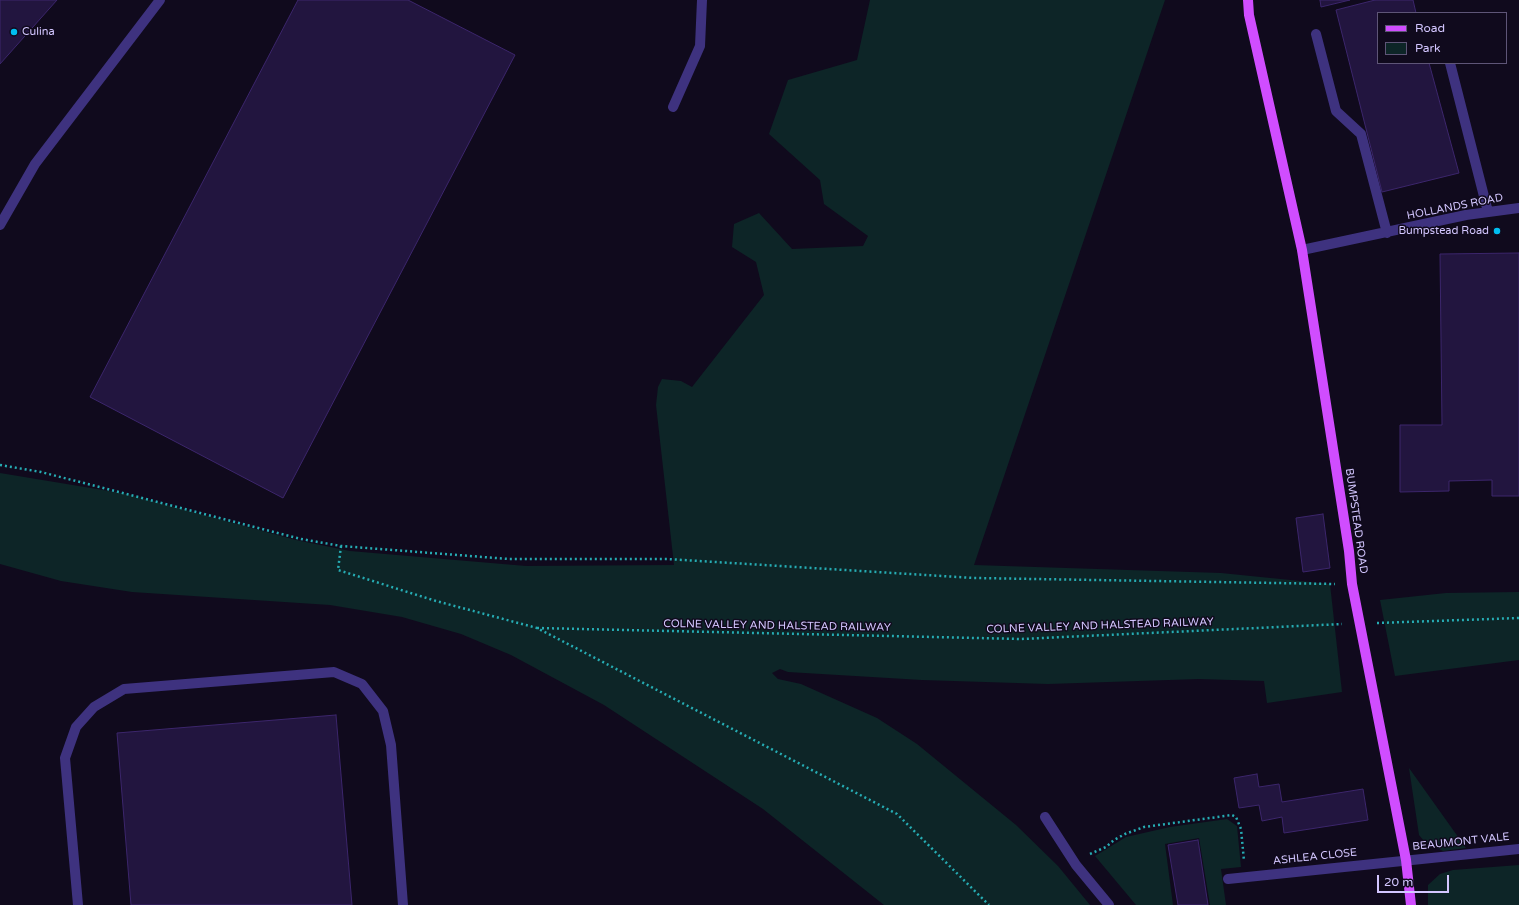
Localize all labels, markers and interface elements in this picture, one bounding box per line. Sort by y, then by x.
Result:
legend [1377,12,1507,64]
text: Road [1415,21,1445,35]
place label: Culina [22,25,55,39]
marker: Culina [9,27,19,37]
text: Park [1415,41,1441,55]
street label: HOLLANDS ROAD [1406,191,1504,223]
place label: Bumpstead Road [1399,224,1489,238]
marker: Bumpstead Road [1492,226,1502,236]
street label: BUMPSTEAD ROAD [1342,467,1370,575]
street label: COLNE VALLEY AND HALSTEAD RAILWAY [986,615,1214,637]
street label: COLNE VALLEY AND HALSTEAD RAILWAY [663,617,891,635]
street label: BEAUMONT VALE [1412,830,1510,854]
street label: ASHLEA CLOSE [1272,846,1358,868]
scale bar [1379,867,1451,893]
text: 20 m [1384,875,1413,889]

